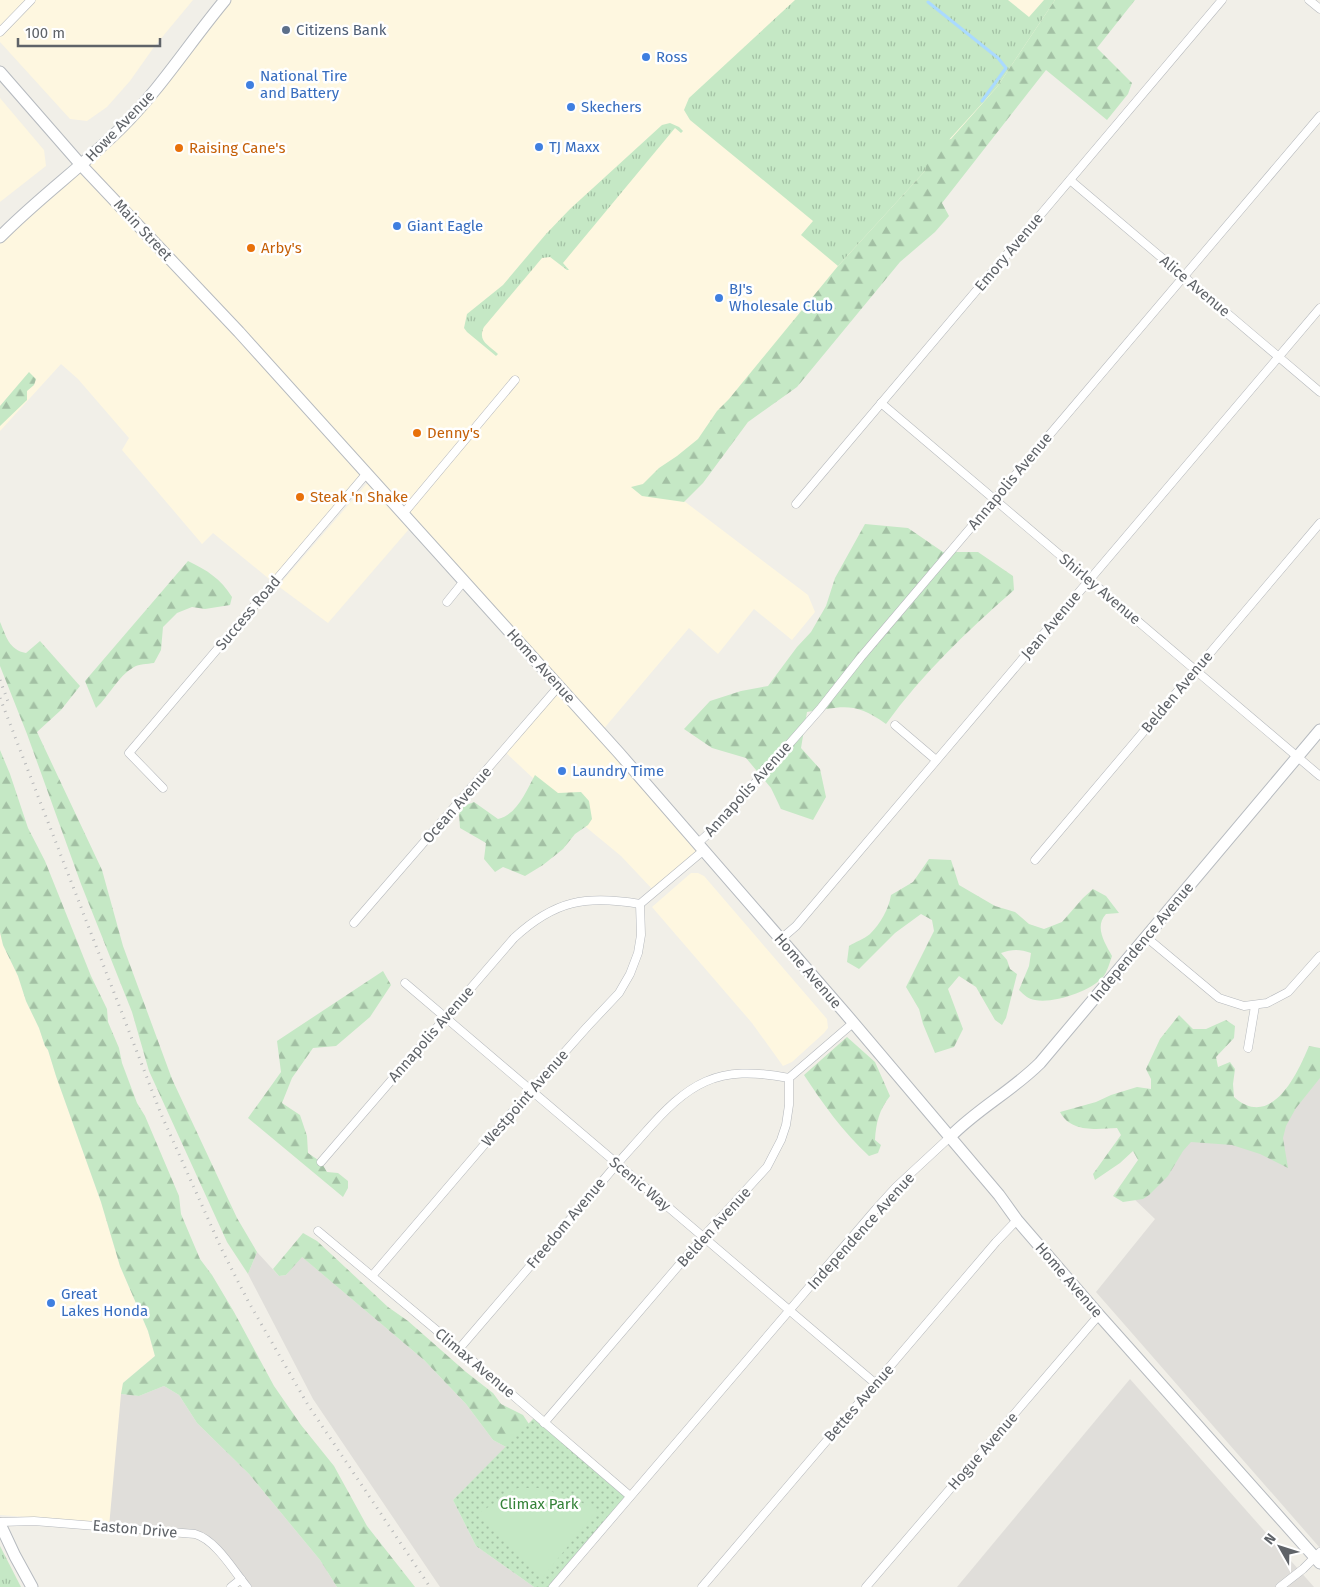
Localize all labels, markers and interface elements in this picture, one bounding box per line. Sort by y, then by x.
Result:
scale bar [18,15,160,47]
place label: Citizens Bank [296,21,387,39]
text: 100 m [25,24,65,42]
marker: Citizens Bank [280,24,292,36]
place label: Ross [656,48,687,66]
marker: Ross [640,51,652,63]
place label: National Tire and Battery [260,67,347,102]
marker: National Tire and Battery [244,79,256,91]
street label: Howe Avenue [82,87,158,165]
place label: Skechers [581,98,642,116]
marker: Skechers [565,101,577,113]
place label: TJ Maxx [549,138,600,156]
place label: Raising Cane's [189,139,285,157]
marker: TJ Maxx [533,141,545,153]
marker: Raising Cane's [173,142,185,154]
street label: Main Street [110,196,176,265]
street label: Emory Avenue [971,209,1047,295]
place label: Giant Eagle [407,217,483,235]
marker: Giant Eagle [391,220,403,232]
place label: Arby's [261,239,302,257]
marker: Arby's [245,242,257,254]
street label: Alice Avenue [1156,251,1234,321]
place label: BJ's Wholesale Club [729,280,833,315]
marker: BJ's Wholesale Club [713,292,725,304]
place label: Denny's [427,424,480,442]
marker: Denny's [411,427,423,439]
street label: Annapolis Avenue [964,429,1056,533]
place label: Steak 'n Shake [310,488,408,506]
marker: Steak 'n Shake [294,491,306,503]
street label: Shirley Avenue [1056,550,1144,628]
street label: Success Road [212,572,284,654]
street label: Jean Avenue [1017,587,1085,663]
street label: Home Avenue [503,625,579,707]
street label: Belden Avenue [1138,647,1216,737]
street label: Annapolis Avenue [701,738,795,840]
place label: Laundry Time [572,762,664,780]
street label: Ocean Avenue [419,763,495,847]
marker: Laundry Time [556,765,568,777]
street label: Independence Avenue [1087,878,1197,1006]
street label: Home Avenue [770,930,846,1012]
street label: Annapolis Avenue [384,982,478,1086]
street label: Westpoint Avenue [478,1046,572,1150]
street label: Scenic Way [606,1153,675,1215]
street label: Independence Avenue [804,1169,918,1293]
street label: Freedom Avenue [523,1174,609,1272]
street label: Belden Avenue [673,1183,755,1271]
street label: Home Avenue [1031,1239,1107,1321]
place label: Great Lakes Honda [61,1285,148,1320]
marker: Great Lakes Honda [45,1297,57,1309]
street label: Climax Avenue [431,1324,519,1402]
street label: Bettes Avenue [820,1361,898,1445]
street label: Hogue Avenue [944,1408,1022,1494]
park label: Climax Park [500,1495,579,1513]
street label: Easton Drive [92,1516,178,1542]
north arrow [1255,1522,1305,1572]
text: N [1261,1530,1280,1548]

